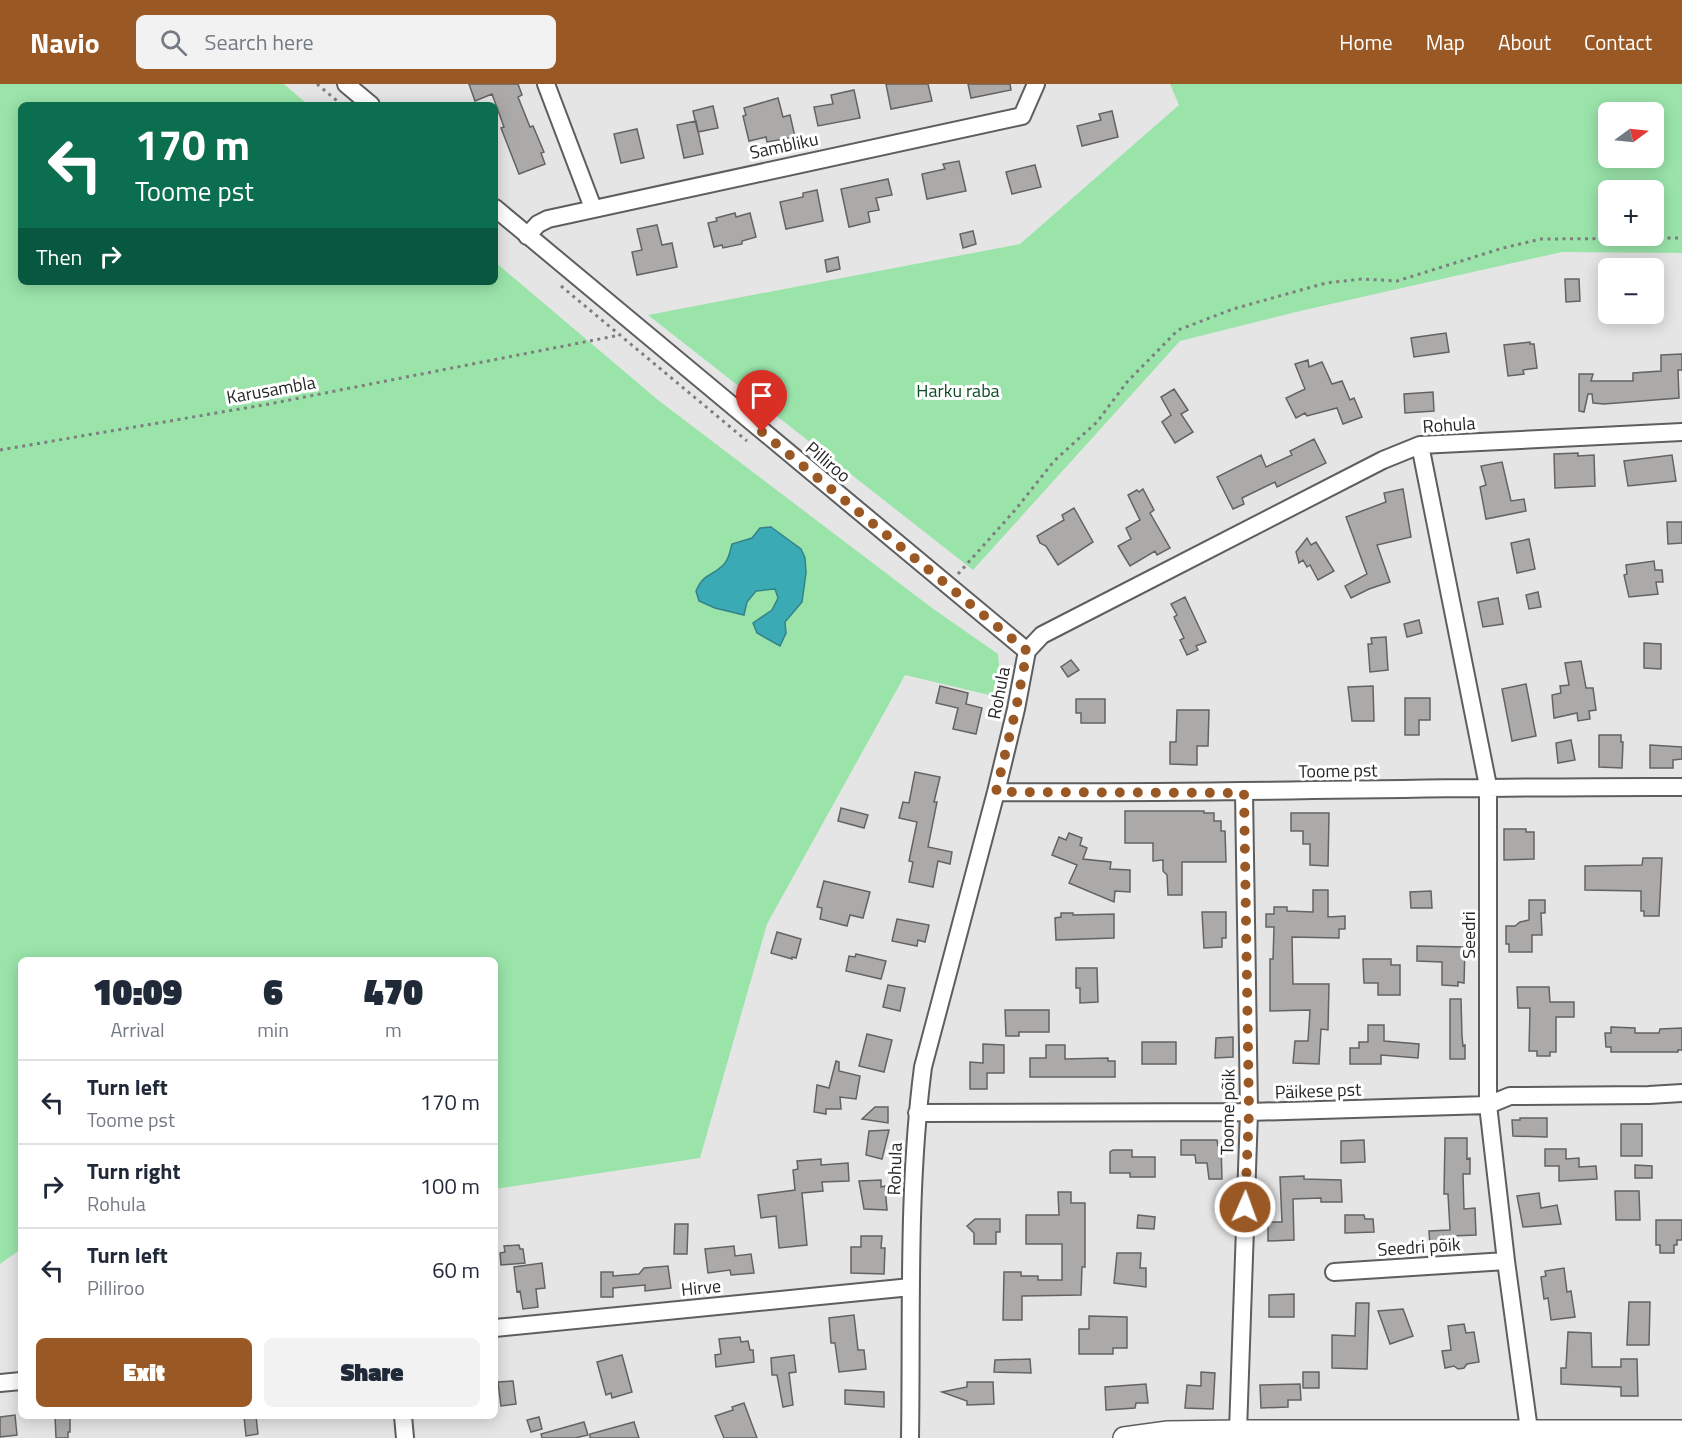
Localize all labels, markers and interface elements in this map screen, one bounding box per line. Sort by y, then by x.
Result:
search box [136,15,556,69]
text: Navio [30,21,100,64]
text: Search here [205,25,314,59]
icon: search [157,26,190,59]
text: Home [1339,26,1393,58]
text: Map [1426,26,1465,58]
text: About [1498,26,1551,58]
text: Contact [1584,26,1652,58]
north arrow [1598,102,1664,168]
map controls [1598,102,1664,324]
text: 170 m [135,112,250,176]
street label: Sambliku [747,125,821,166]
icon: left [36,126,114,204]
text: Toome pst [135,170,254,211]
button: + [1598,180,1664,246]
text: Then [36,240,82,274]
icon: right [94,240,127,273]
button: − [1598,258,1664,324]
street label: Karusambla [224,368,318,411]
pin [736,370,787,432]
park label: Harku raba [916,377,1000,404]
icon: arrive [745,379,778,412]
street label: Rohula [1422,409,1476,440]
street label: Pilliroo [800,435,857,489]
street label: Rohula [980,664,1017,721]
street label: Toome pst [1298,756,1378,785]
street label: Seedri [1455,911,1482,959]
text: 10:09 [93,964,182,1019]
text: 6 [263,964,283,1019]
text: 470 [364,964,423,1019]
text: Arrival [110,1014,165,1045]
text: min [257,1014,289,1045]
text: m [385,1014,402,1045]
street label: Toome põik [1213,1068,1242,1155]
text: Turn left [87,1070,168,1104]
street label: Päikese pst [1274,1075,1362,1106]
text: 170 m [420,1085,480,1119]
icon: left [36,1086,69,1119]
text: Toome pst [87,1104,175,1135]
street label: Rohula [880,1142,909,1196]
text: Turn right [87,1154,181,1188]
text: 100 m [420,1169,480,1203]
icon: right [36,1170,69,1203]
position arrow [1213,1175,1277,1239]
text: Rohula [87,1188,146,1219]
street label: Seedri põik [1377,1230,1462,1263]
text: Turn left [87,1238,168,1272]
text: 60 m [432,1253,480,1287]
icon: left [36,1254,69,1287]
text: Pilliroo [87,1272,145,1303]
street label: Hirve [680,1272,722,1303]
button: Exit [36,1338,252,1407]
button: Share [264,1338,480,1407]

